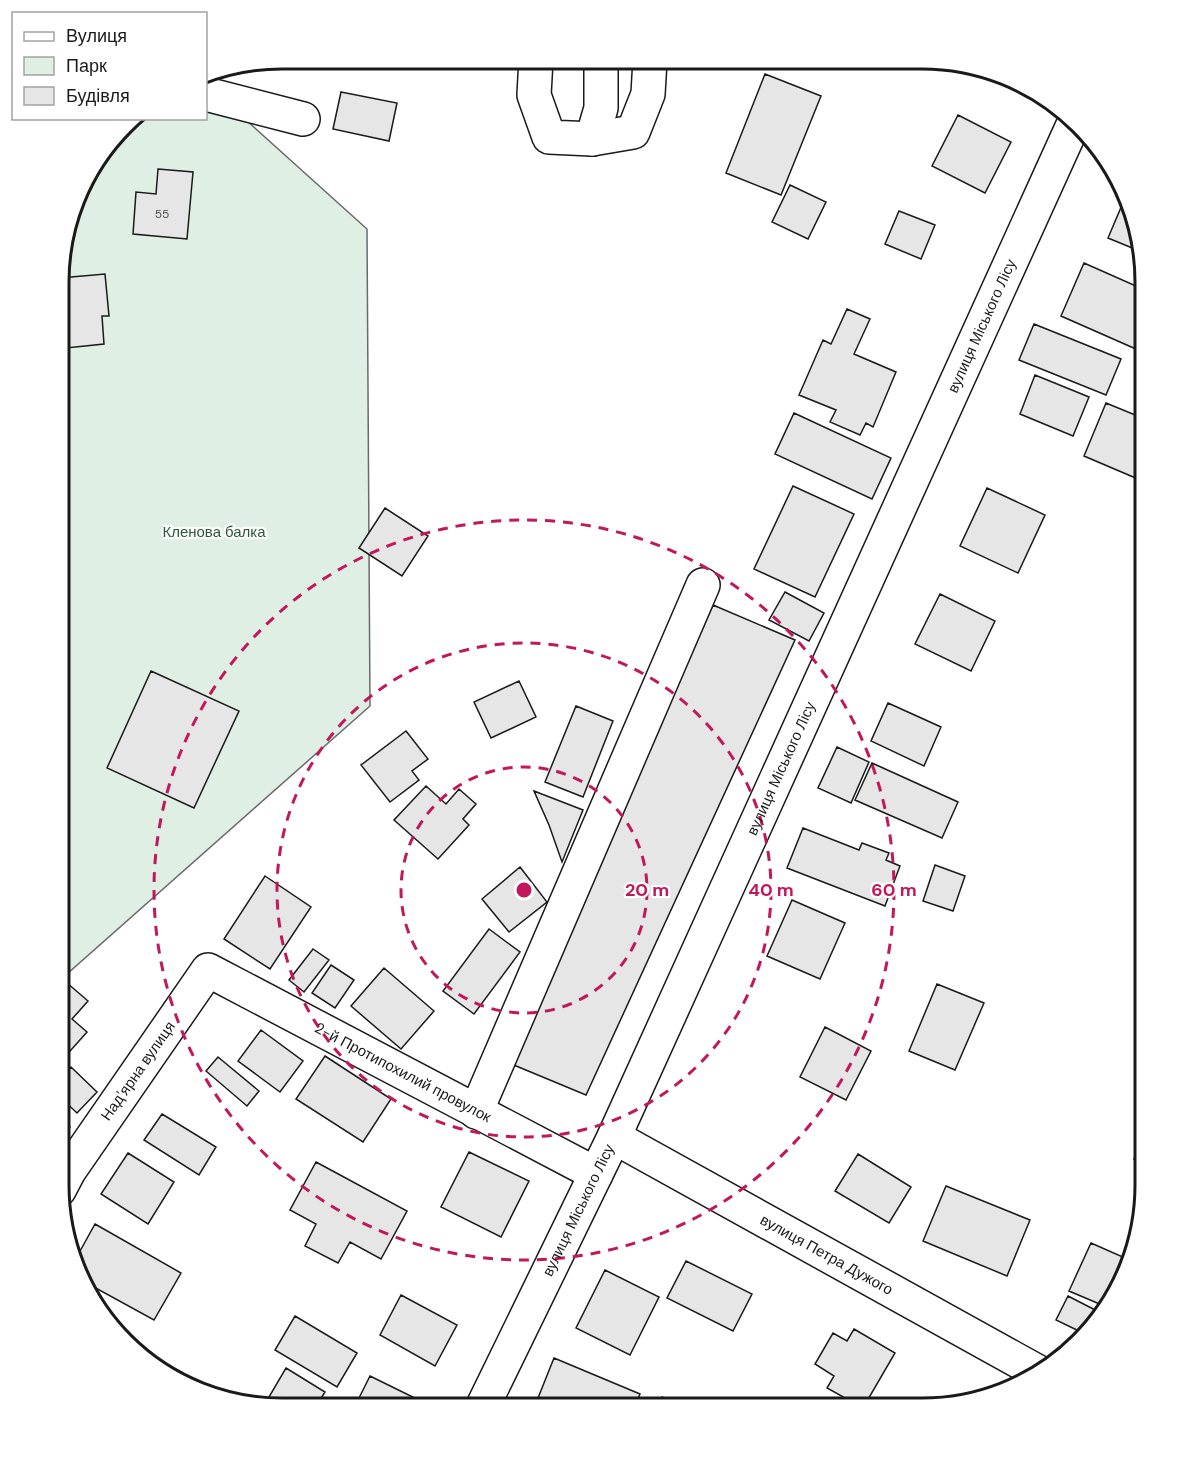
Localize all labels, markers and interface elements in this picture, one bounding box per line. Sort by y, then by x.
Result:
legend [12,12,207,120]
text: Вулиця [66,24,127,48]
text: Парк [66,54,107,78]
text: Будівля [66,84,130,108]
house number: 55 [155,206,169,222]
street label: вулиця Міського Лісу [943,256,1021,396]
park label: Кленова балка [162,522,266,542]
street label: вулиця Міського Лісу [742,698,820,839]
text: 20 m [625,878,669,902]
text: 40 m [748,878,794,902]
text: 60 m [871,878,917,902]
centre of rings [514,880,534,900]
street label: Надʼярна вулиця [96,1017,180,1125]
street label: 2-й Протипохилий провулок [311,1018,495,1127]
street label: вулиця Міського Лісу [538,1140,619,1280]
street label: вулиця Петра Дужого [757,1210,897,1300]

